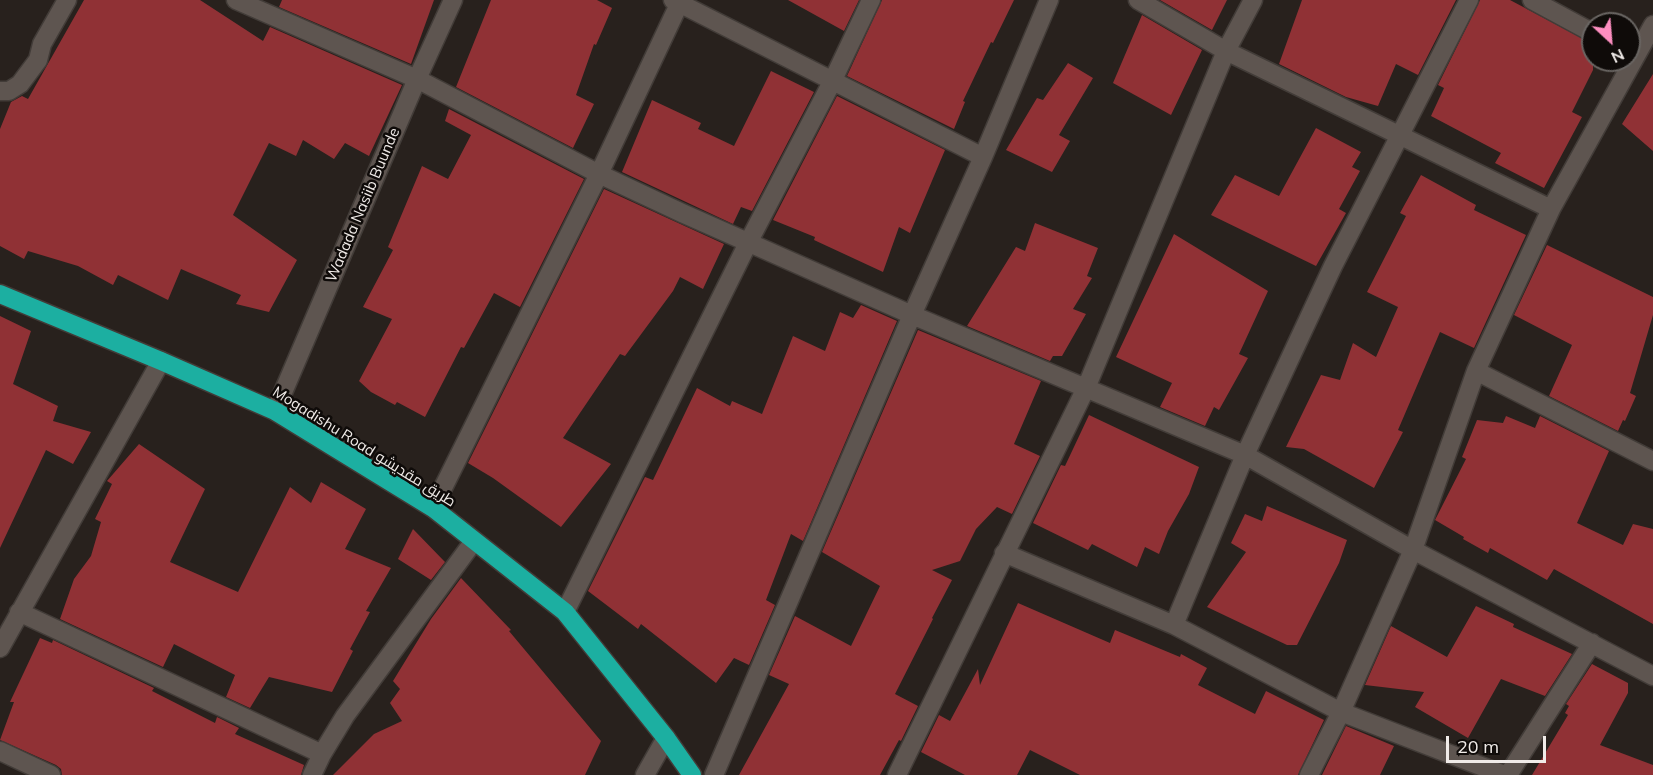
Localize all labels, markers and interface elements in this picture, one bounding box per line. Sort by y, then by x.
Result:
north arrow [1581,12,1641,72]
text: N [1608,45,1628,68]
street label: Wadada Nasiib Buunde [322,125,404,285]
street label: Mogadishu Road طريق مقديشو [269,383,459,511]
scale bar [1449,724,1550,762]
text: 20 m [1457,735,1499,758]

